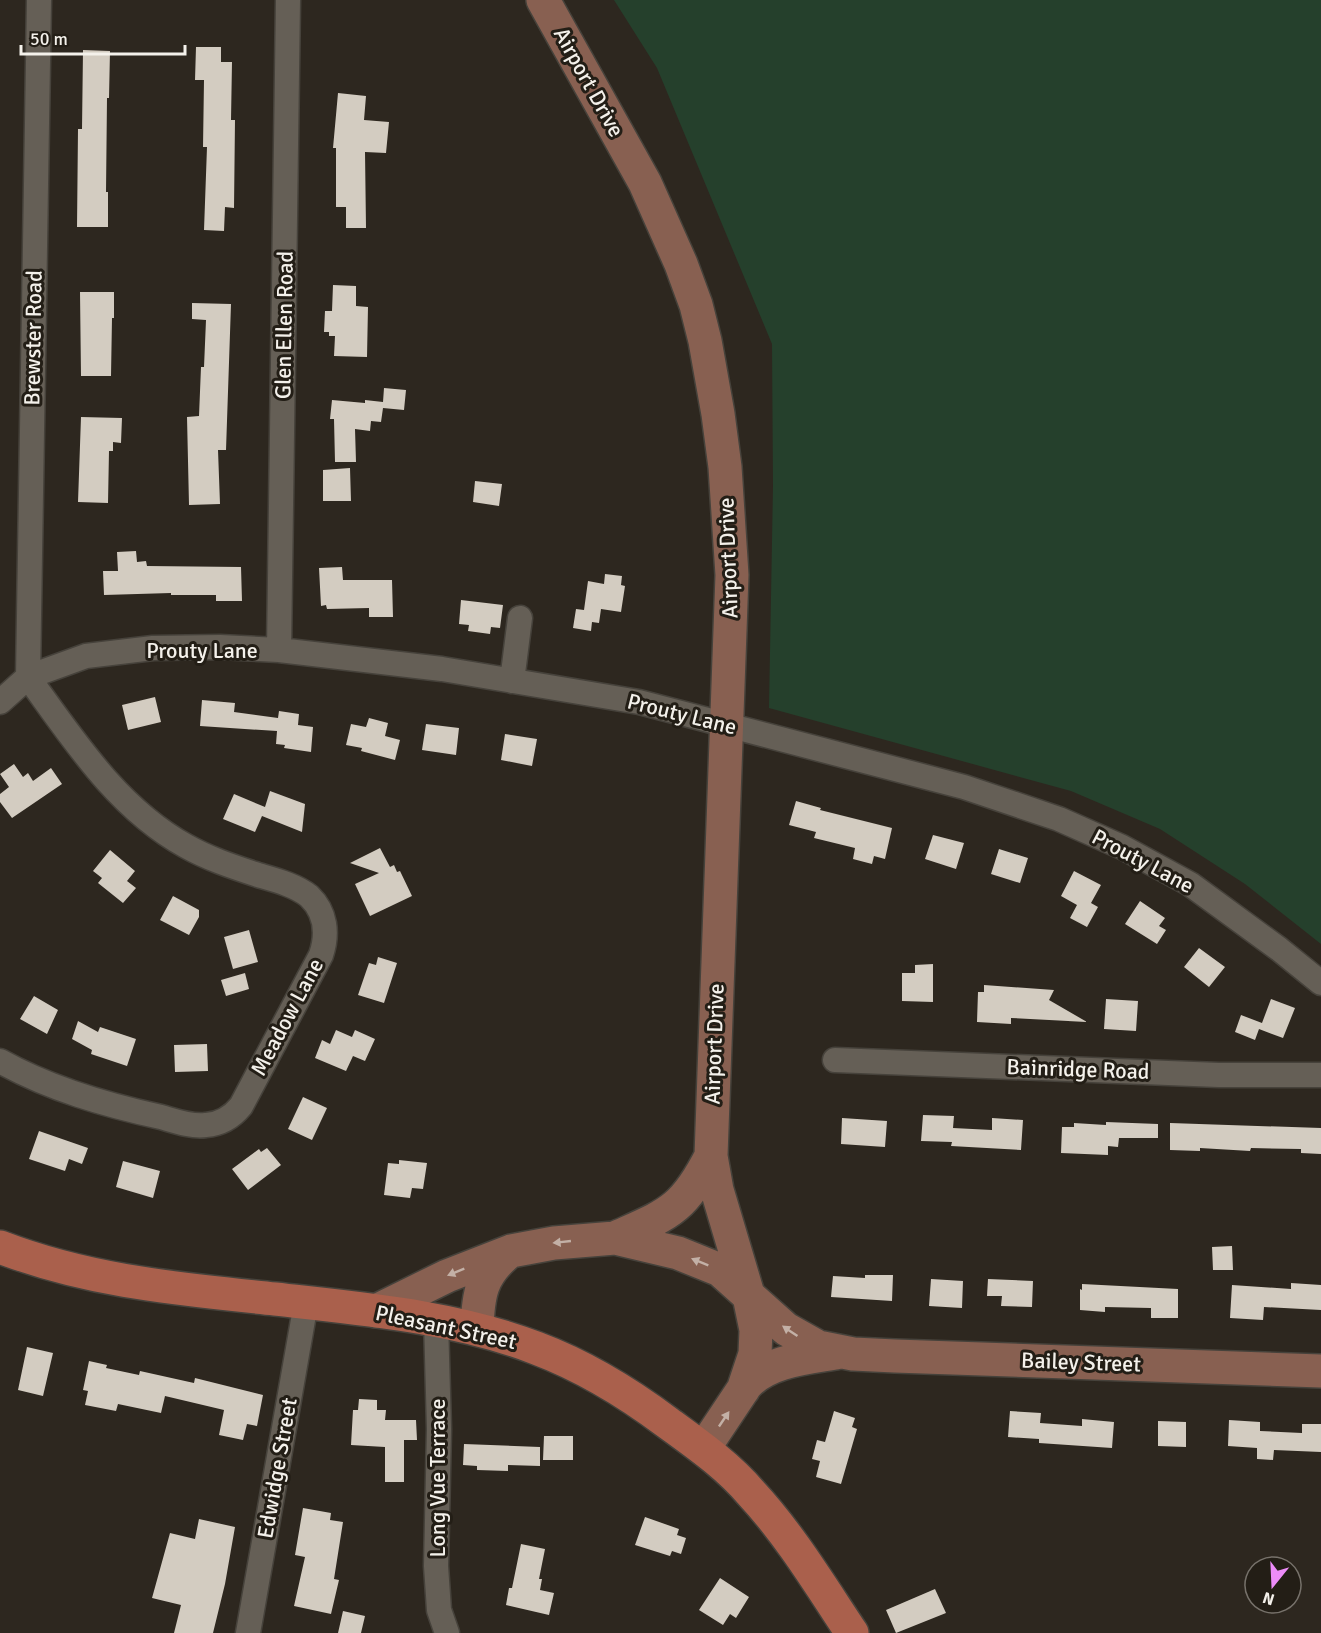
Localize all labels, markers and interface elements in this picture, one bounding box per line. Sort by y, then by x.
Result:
scale bar [21,18,184,56]
street label: Airport Drive [548,23,630,141]
text: 50 m [30,28,68,50]
street label: Glen Ellen Road [269,251,299,399]
street label: Brewster Road [18,270,48,406]
street label: Airport Drive [712,497,744,619]
street label: Prouty Lane [146,637,258,664]
street label: Prouty Lane [625,687,739,741]
street label: Prouty Lane [1087,823,1199,899]
street label: Meadow Lane [245,954,329,1080]
street label: Airport Drive [698,983,730,1105]
street label: Bainridge Road [1006,1053,1150,1085]
one-way arrow [553,1237,572,1247]
one-way arrow [691,1257,709,1266]
one-way arrow [447,1268,465,1277]
street label: Pleasant Street [373,1299,519,1355]
one-way arrow [782,1326,798,1337]
street label: Bailey Street [1021,1346,1142,1378]
street label: Edwidge Street [251,1395,303,1540]
street label: Long Vue Terrace [424,1399,451,1557]
one-way arrow [718,1412,730,1428]
north arrow [1243,1555,1303,1615]
text: N [1260,1587,1277,1610]

